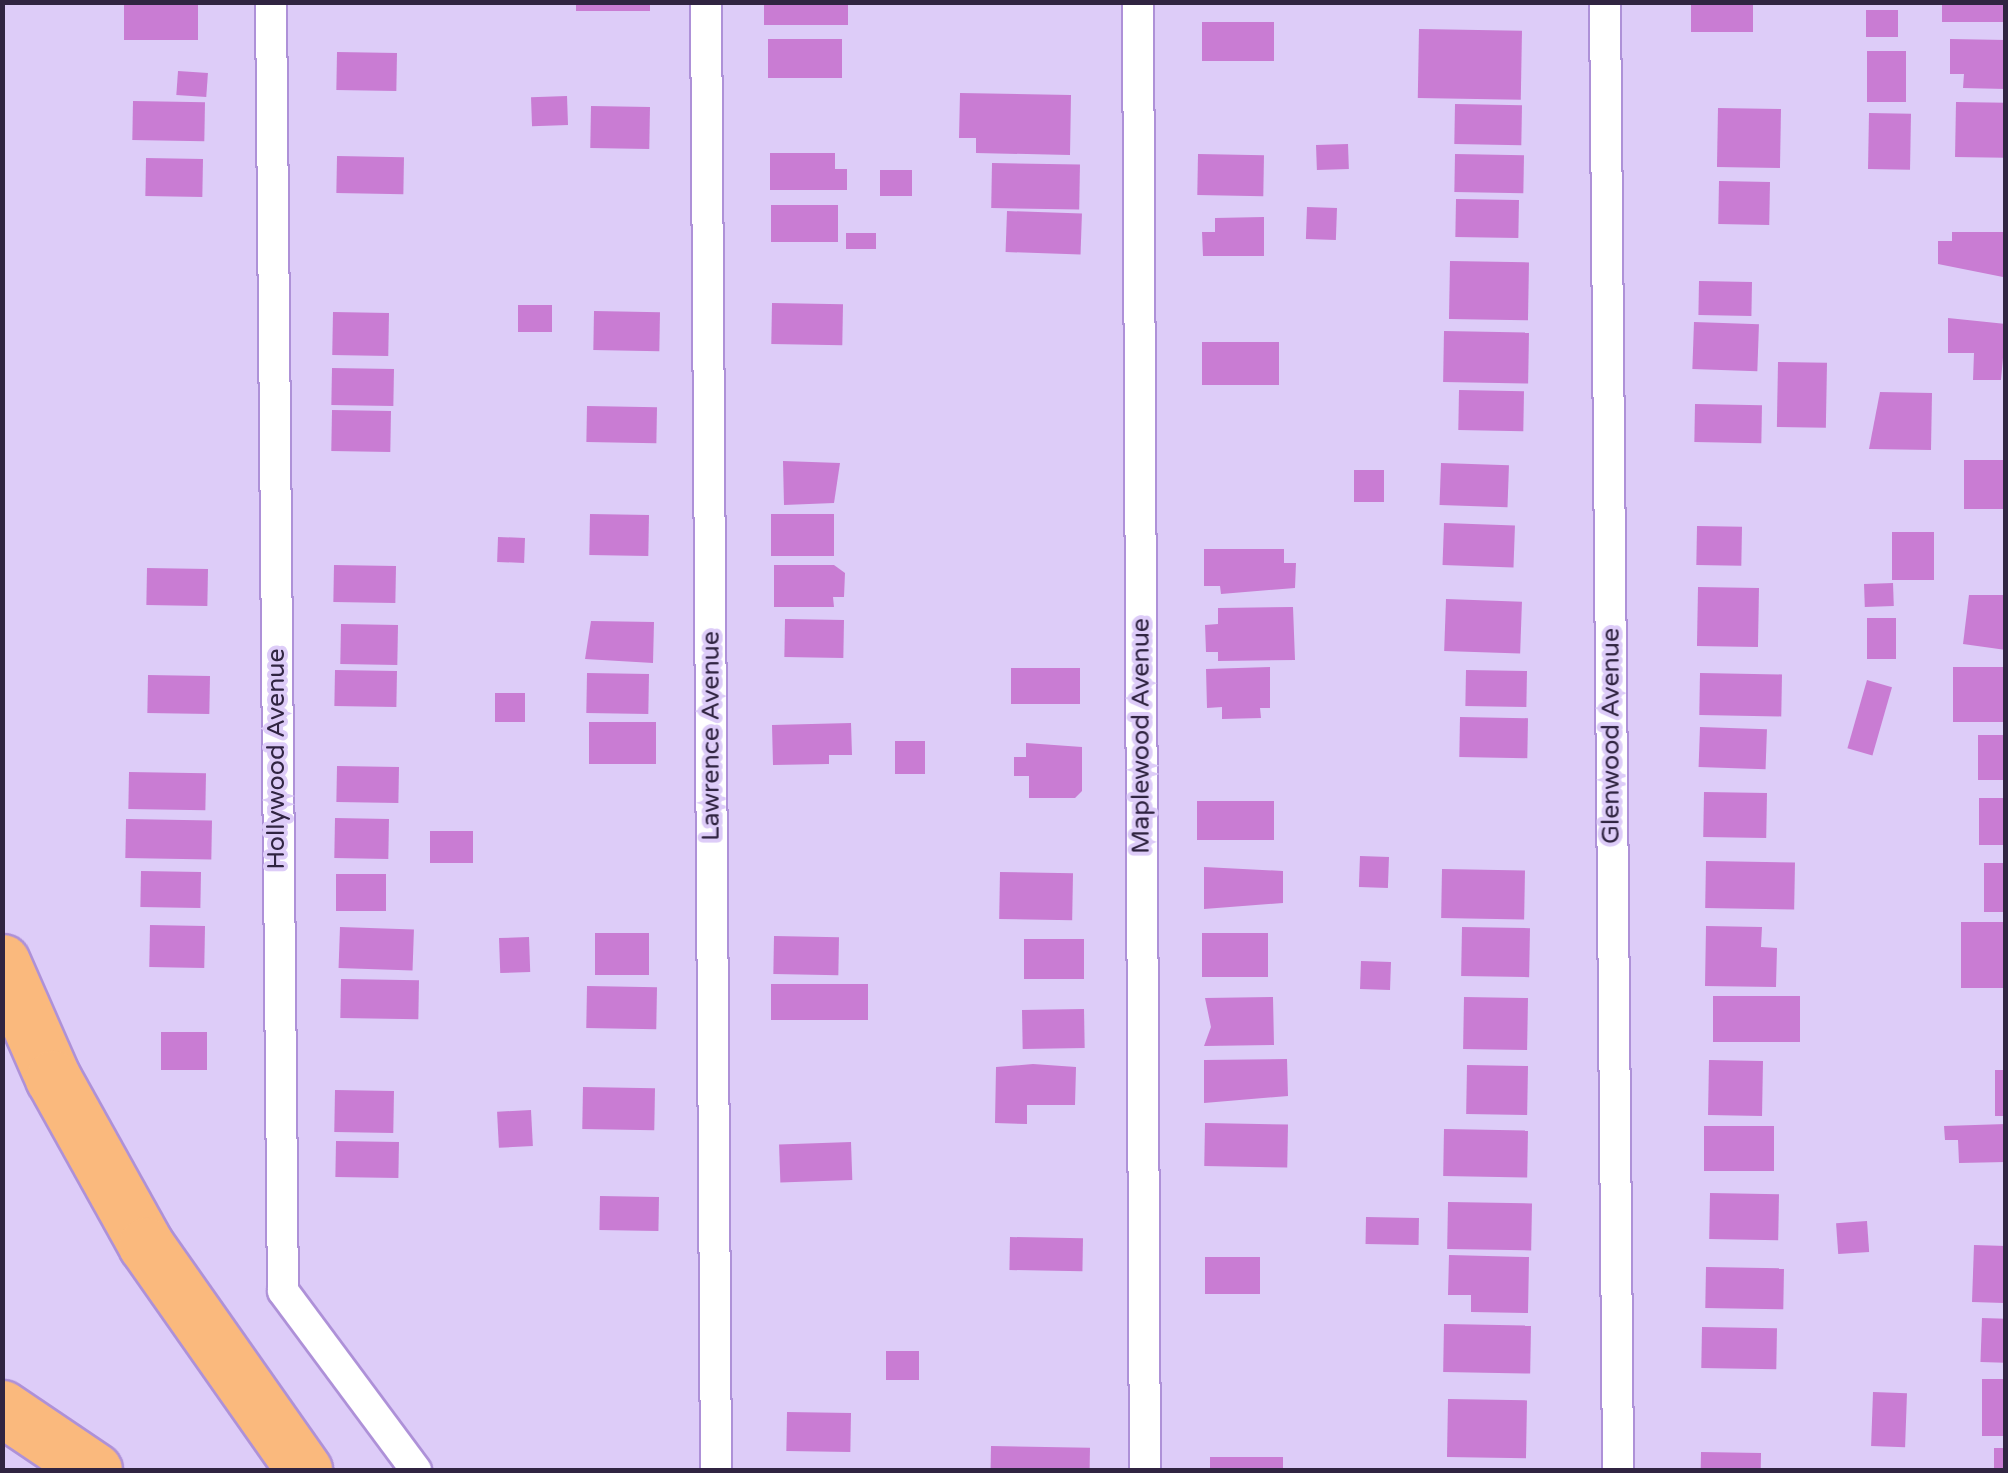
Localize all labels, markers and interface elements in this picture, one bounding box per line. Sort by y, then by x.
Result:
street label: Maplewood Avenue [1126,618,1156,854]
street label: Glenwood Avenue [1596,628,1626,844]
street label: Lawrence Avenue [696,631,726,841]
street label: Hollywood Avenue [261,648,291,870]

